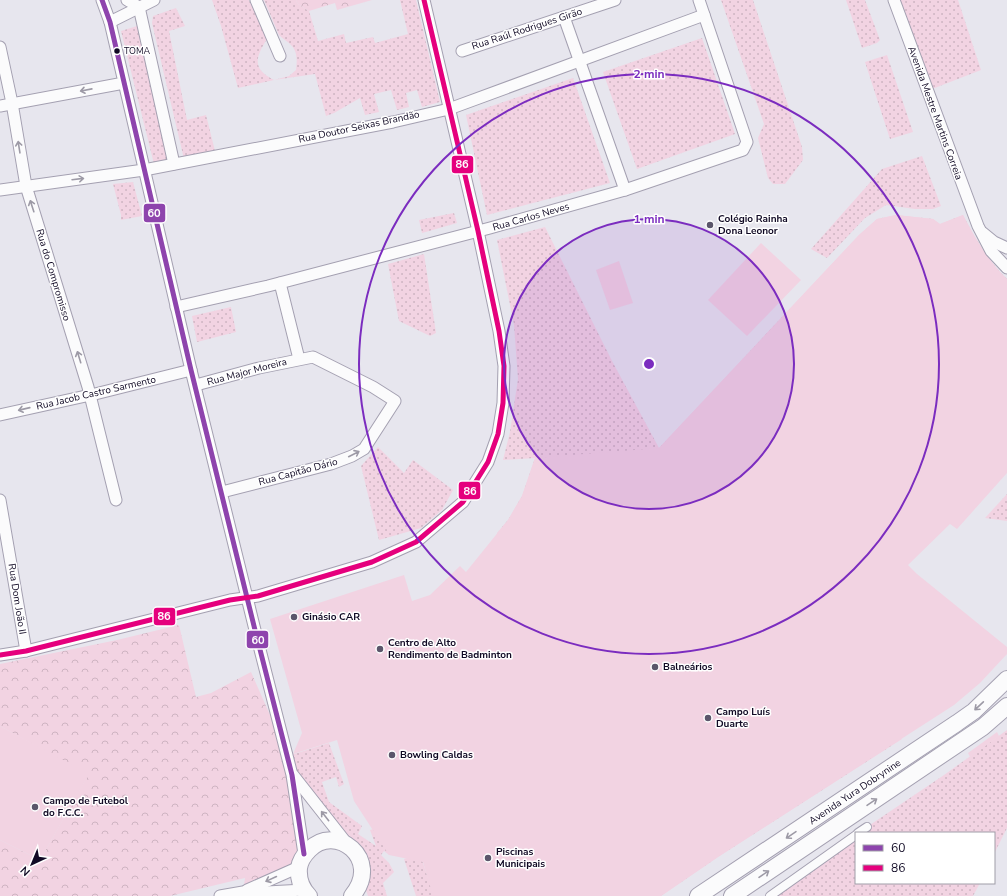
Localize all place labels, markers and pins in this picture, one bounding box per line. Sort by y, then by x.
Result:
place label: TOMA [124,45,151,57]
marker: TOMA [112,46,122,56]
place label: Colégio Rainha Dona Leonor [718,212,788,238]
marker: Colégio Rainha Dona Leonor [705,220,715,230]
centre of rings [642,357,656,371]
place label: Ginásio CAR [302,610,360,624]
marker: Ginásio CAR [289,612,299,622]
place label: Centro de Alto Rendimento de Badminton [388,636,512,662]
marker: Centro de Alto Rendimento de Badminton [375,644,385,654]
place label: Balneários [663,660,713,674]
marker: Balneários [650,662,660,672]
place label: Campo Luís Duarte [716,705,770,731]
marker: Campo Luís Duarte [703,713,713,723]
place label: Bowling Caldas [400,748,473,762]
marker: Bowling Caldas [387,750,397,760]
place label: Campo de Futebol do F.C.C. [43,794,129,820]
marker: Campo de Futebol do F.C.C. [30,802,40,812]
place label: Piscinas Municipais [496,845,545,871]
marker: Piscinas Municipais [483,853,493,863]

